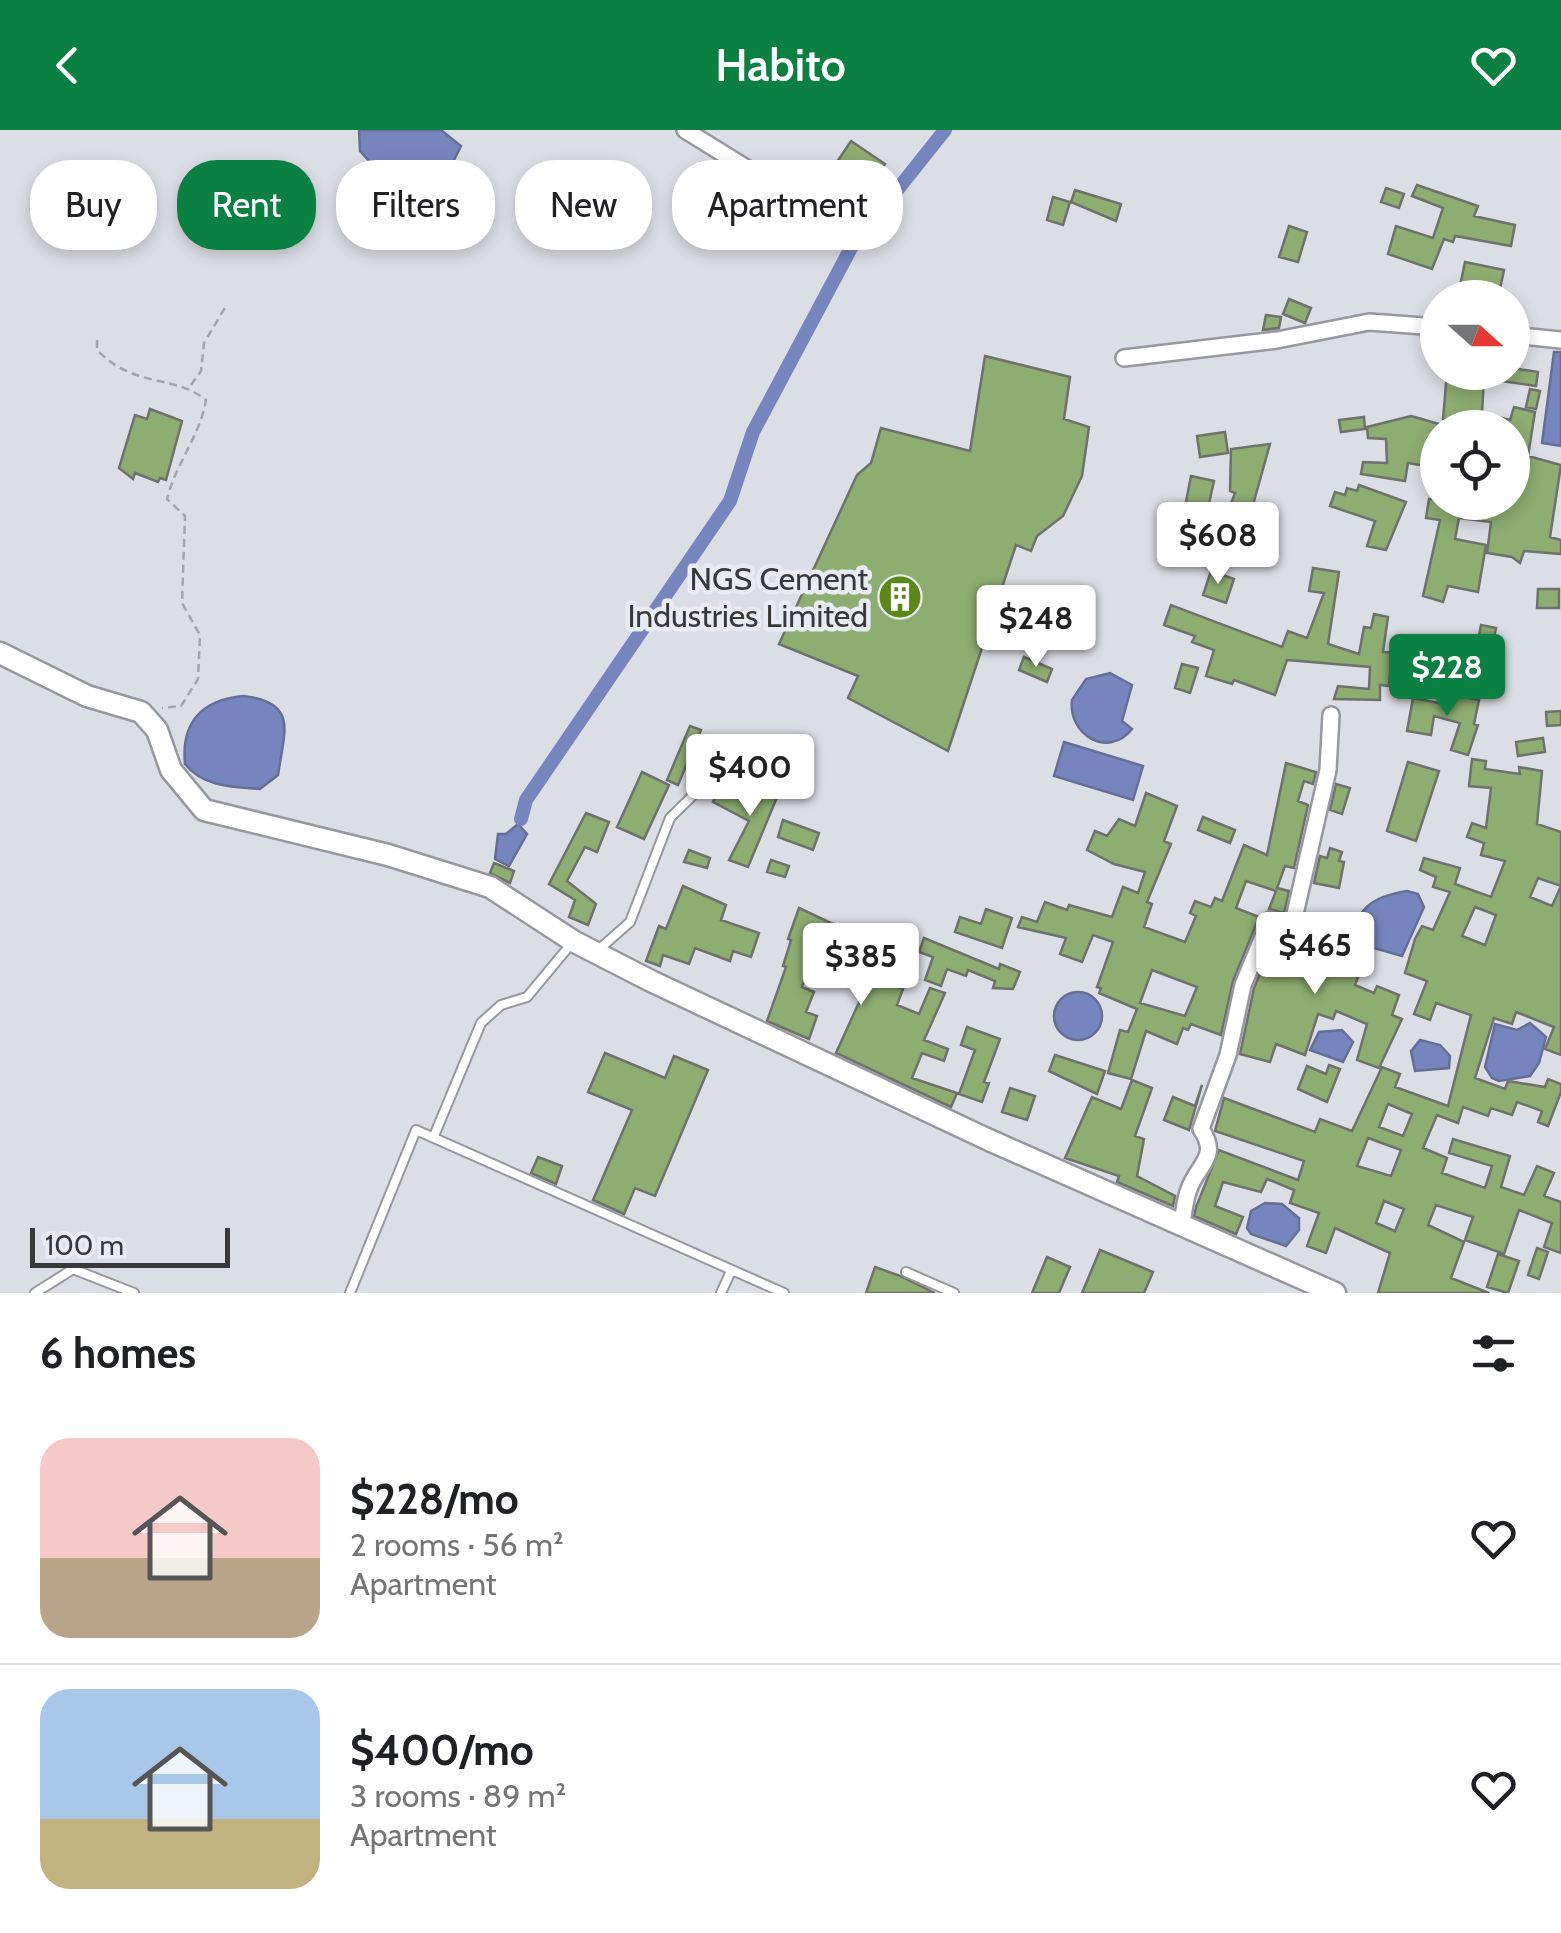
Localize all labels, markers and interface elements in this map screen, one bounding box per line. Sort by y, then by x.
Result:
icon: back [40,38,95,93]
text: Habito [715,38,846,92]
icon: heart [1466,38,1521,93]
chip: Buy [30,160,157,250]
chip: Rent [177,160,316,250]
chip: Filters [336,160,495,250]
chip: New [515,160,652,250]
chip: Apartment [672,160,903,250]
north arrow [1420,280,1530,390]
map controls [1420,280,1530,520]
button: locate [1420,410,1530,520]
pin: $608 [1159,502,1277,587]
text: $608 [1179,515,1257,554]
place label: NGS Cement Industries Limited [627,559,868,635]
building icon: NGS Cement Industries Limited [877,574,923,620]
pin: $248 [977,585,1095,670]
text: $248 [999,598,1073,637]
pin: $228 [1388,634,1506,719]
text: $228 [1411,647,1483,686]
pin: $400 [691,734,809,819]
text: $400 [708,747,792,786]
pin: $465 [1256,912,1374,997]
pin: $385 [802,923,920,1008]
text: $465 [1278,925,1352,964]
text: $385 [825,936,897,975]
scale bar [30,1223,230,1268]
text: 100 m [45,1228,124,1262]
icon: filters [1466,1326,1521,1381]
text: 6 homes [40,1327,196,1379]
text: $228/mo [350,1473,519,1525]
icon: home [120,1478,240,1598]
icon: heart [1466,1511,1521,1566]
text: 2 rooms · 56 m² [350,1525,564,1564]
text: Apartment [350,1564,497,1603]
text: $400/mo [350,1724,534,1776]
icon: home [120,1729,240,1849]
icon: heart [1466,1762,1521,1817]
text: 3 rooms · 89 m² [350,1776,566,1815]
text: Apartment [350,1815,497,1854]

